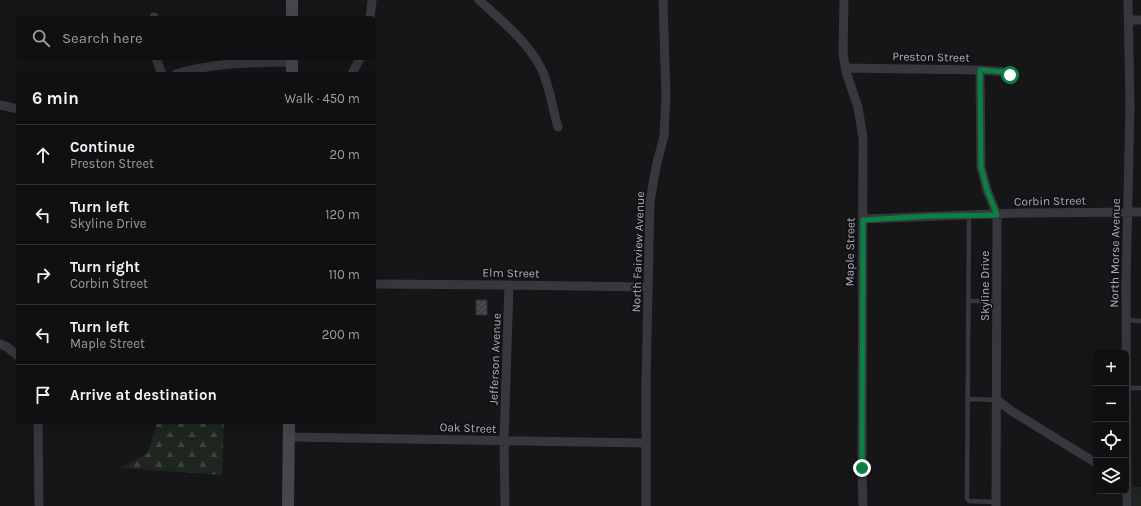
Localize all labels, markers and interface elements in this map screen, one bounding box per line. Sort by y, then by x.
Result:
search box [16,16,376,60]
icon: search [30,27,52,49]
text: Search here [62,29,143,47]
street label: Preston Street [892,49,970,65]
route start [1001,66,1019,84]
text: 6 min [32,88,79,108]
text: Walk · 450 m [285,91,360,106]
text: Continue [70,138,135,156]
icon: ahead [32,144,54,166]
text: 20 m [330,147,360,162]
text: Preston Street [70,156,154,171]
street label: North Fairview Avenue [629,191,647,313]
street label: Corbin Street [1014,193,1087,209]
text: Turn left [70,198,129,216]
street label: North Morse Avenue [1107,198,1123,308]
icon: left [32,204,54,226]
text: 120 m [325,207,360,222]
text: Skyline Drive [70,216,147,231]
street label: Maple Street [842,217,858,287]
street label: Skyline Drive [978,251,992,321]
text: Turn right [70,258,140,276]
icon: right [32,264,54,286]
street label: Elm Street [482,266,540,281]
text: 110 m [328,267,360,282]
text: Corbin Street [70,276,148,291]
street label: Jefferson Avenue [486,313,504,405]
text: Turn left [70,318,129,336]
icon: left [32,324,54,346]
text: 200 m [322,327,360,342]
text: Maple Street [70,336,145,351]
map controls [1093,350,1129,494]
button: + [1093,350,1129,386]
icon: arrive [32,384,54,406]
text: Arrive at destination [70,386,217,404]
button: − [1093,386,1129,422]
street label: Oak Street [439,420,497,436]
button: locate [1093,422,1129,458]
button: layers [1093,458,1129,494]
route end [853,459,871,477]

